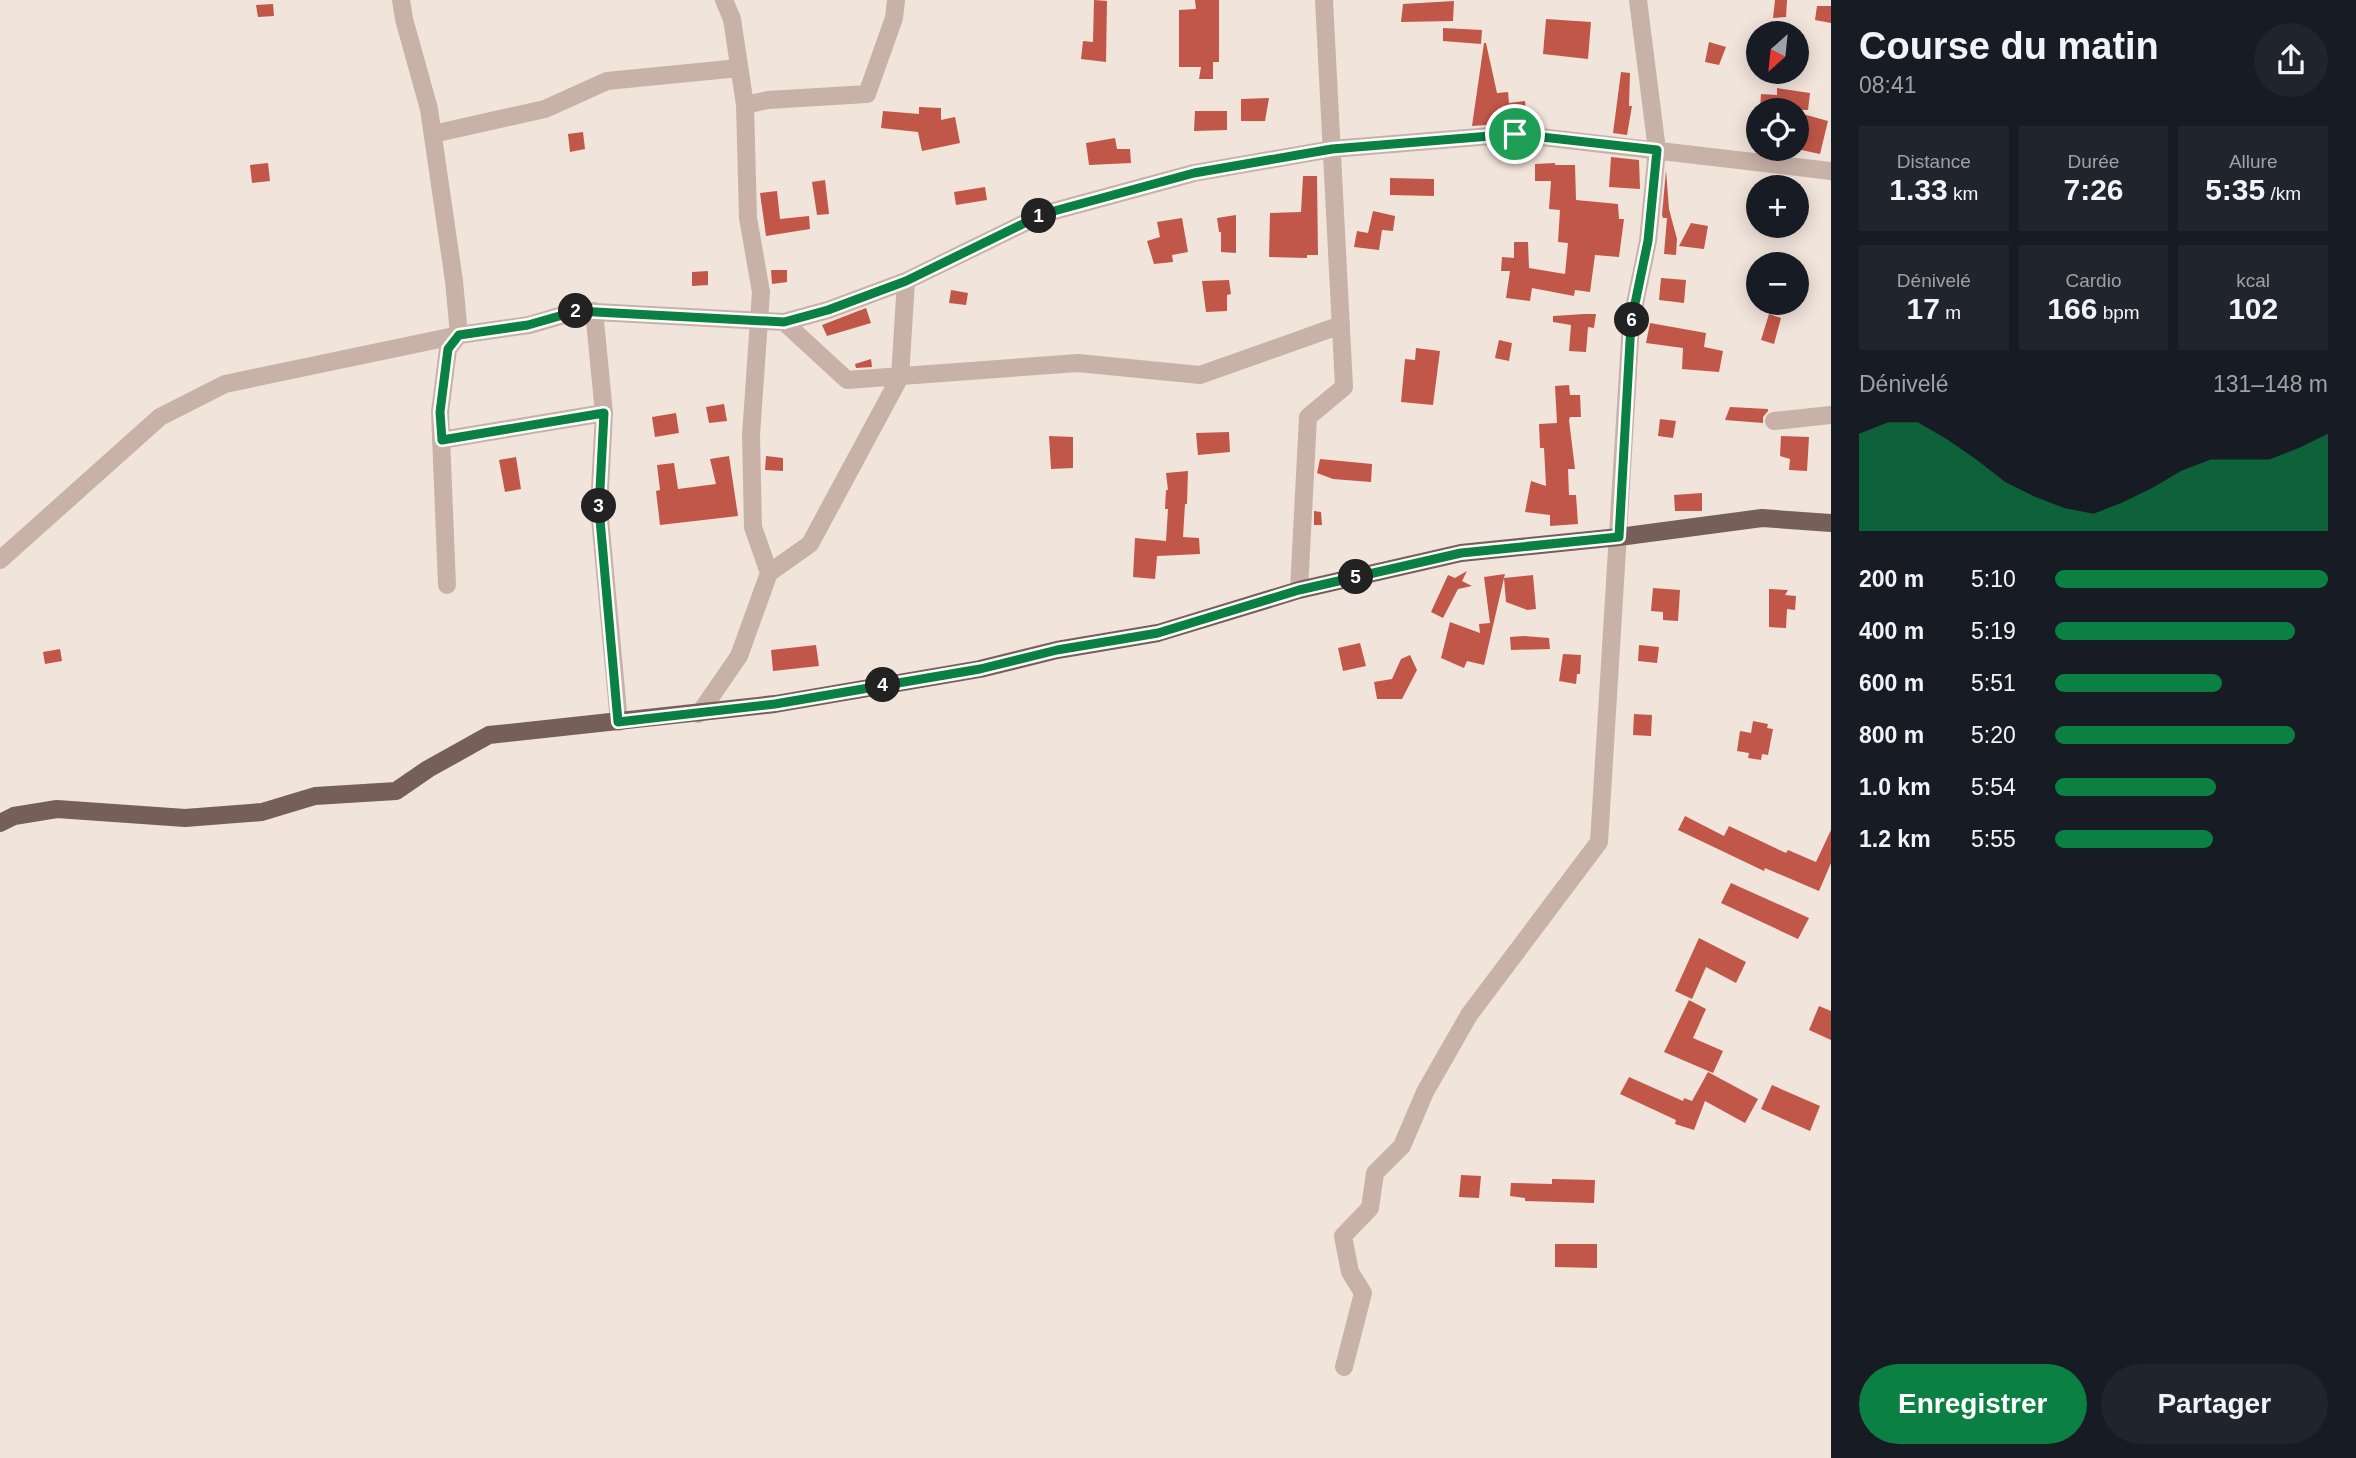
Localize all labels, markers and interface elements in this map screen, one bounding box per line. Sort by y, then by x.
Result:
north arrow [1746,21,1810,84]
map controls [1746,21,1809,315]
button: share [2254,23,2328,97]
text: Course du matin [1859,25,2159,67]
text: 08:41 [1859,72,1917,98]
button: locate [1746,98,1809,161]
pin [1485,104,1545,164]
icon: arrive [1496,115,1534,153]
text: Distance [1897,151,1971,172]
text: Durée [2068,151,2119,172]
text: Allure [2229,151,2277,172]
text: 1.33 [1889,173,1948,206]
text: 7:26 [2063,173,2124,206]
text: 5:35 [2205,173,2265,206]
button: + [1746,175,1809,238]
text: km [1948,183,1978,204]
text: /km [2265,183,2301,204]
pin: 1 [1021,198,1056,234]
text: 1 [1033,205,1044,226]
button: − [1746,252,1809,315]
text: Dénivelé [1897,270,1971,291]
text: Cardio [2066,270,2121,291]
text: kcal [2236,270,2270,291]
text: 17 [1907,292,1940,325]
text: 166 [2047,292,2097,325]
text: 102 [2228,292,2278,325]
pin: 2 [558,294,594,328]
text: 2 [570,300,581,321]
pin: 6 [1614,302,1650,338]
text: m [1940,302,1961,323]
text: bpm [2097,302,2140,323]
text: 6 [1626,309,1637,330]
text: Dénivelé [1859,371,1949,397]
text: 131–148 m [2213,371,2328,397]
pin: 3 [582,489,616,524]
text: 3 [593,495,604,516]
pin: 5 [1338,560,1374,594]
text: 5 [1350,566,1361,587]
text: 200 m [1859,566,1924,592]
text: 5:10 [1971,566,2016,592]
text: 400 m [1859,618,1924,644]
text: 5:19 [1971,618,2016,644]
pin: 4 [866,668,900,702]
text: 600 m [1859,670,1924,696]
text: 5:51 [1971,670,2016,696]
text: 4 [877,674,888,695]
text: 800 m [1859,722,1924,748]
text: 5:20 [1971,722,2016,748]
text: 1.0 km [1859,774,1931,800]
text: 5:54 [1971,774,2016,800]
text: 1.2 km [1859,826,1931,852]
text: 5:55 [1971,826,2016,852]
button: Enregistrer [1859,1364,2087,1444]
button: Partager [2101,1364,2328,1444]

